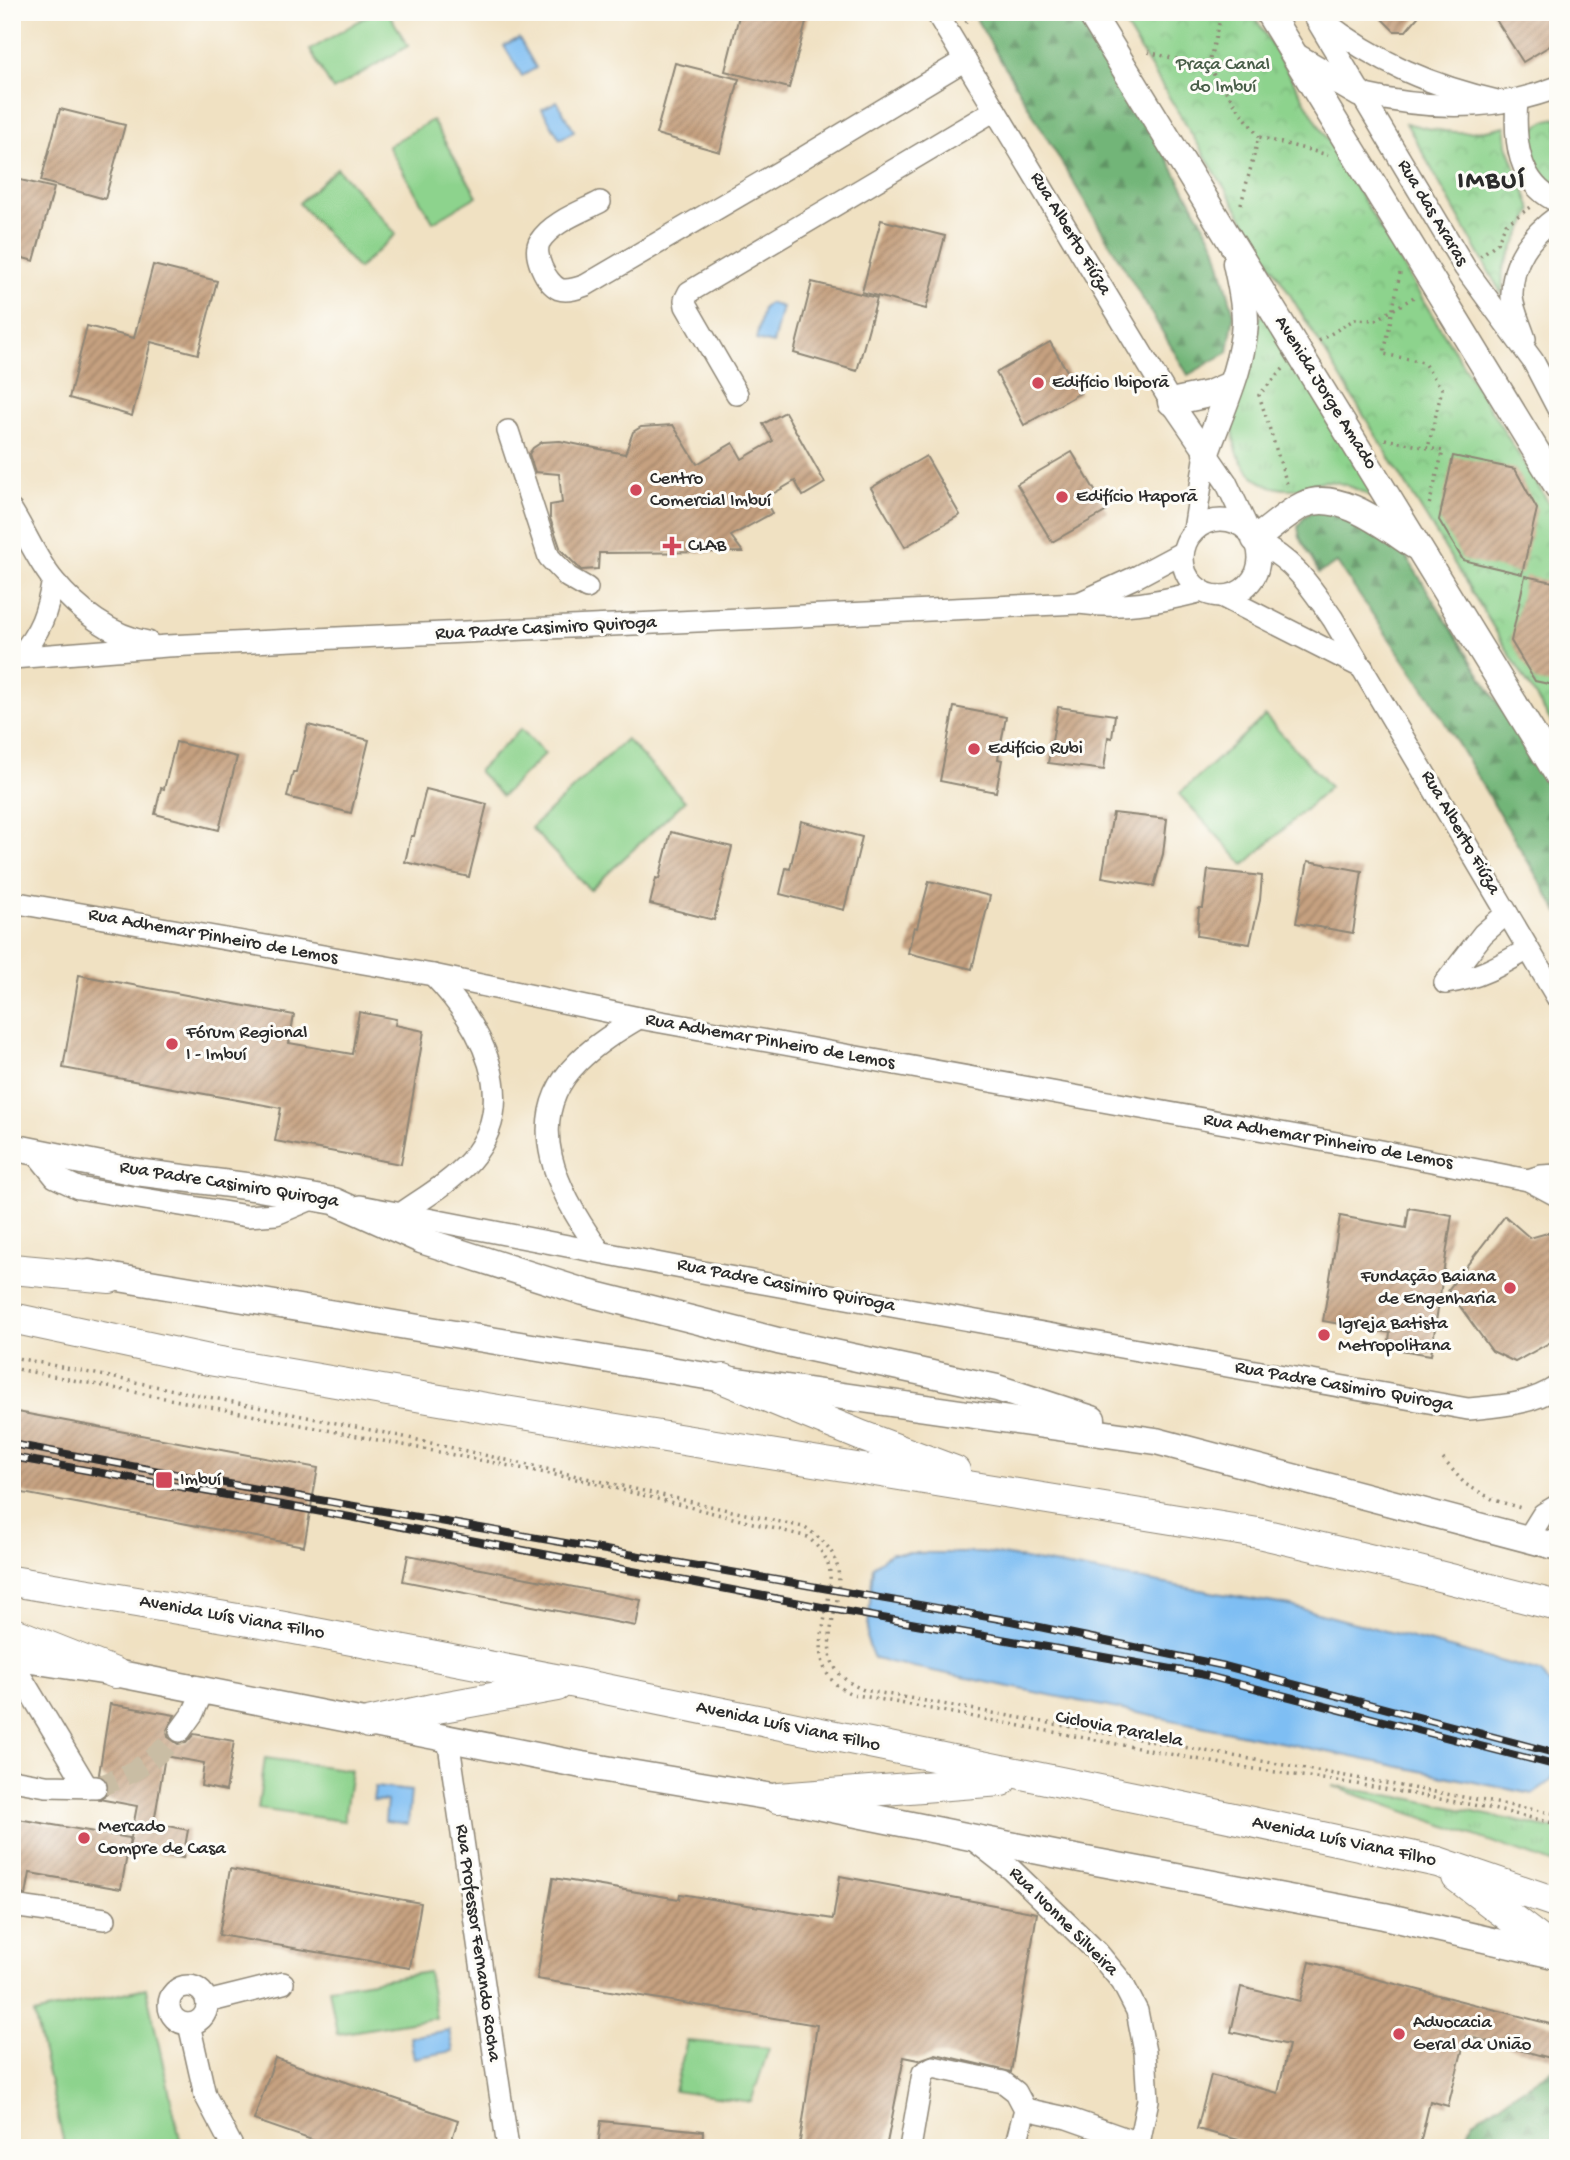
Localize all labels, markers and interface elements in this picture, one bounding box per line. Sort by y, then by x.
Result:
park label: Praça Canal do Imbuí [1175,54,1270,99]
street label: Rua das Araras [1391,156,1473,271]
district label: IMBUÍ [1458,167,1526,198]
street label: Rua Alberto Fiúza [1024,168,1117,301]
street label: Avenida Jorge Amado [1268,312,1382,474]
place label: Edifício Ibiporã [1052,372,1171,395]
marker: Edifício Ibiporã [1030,375,1046,391]
place label: Centro Comercial Imbuí [650,468,772,513]
marker: Centro Comercial Imbuí [628,482,644,498]
place label: Edifício Itaporã [1076,486,1199,509]
marker: Edifício Itaporã [1054,489,1070,505]
place label: CLAB [688,535,727,558]
marker: CLAB [662,536,682,556]
street label: Rua Padre Casimiro Quiroga [435,612,659,646]
place label: Edifício Rubi [988,738,1083,761]
marker: Edifício Rubi [966,741,982,757]
street label: Rua Alberto Fiúza [1415,767,1506,900]
street label: Rua Adhemar Pinheiro de Lemos [86,904,341,970]
street label: Rua Adhemar Pinheiro de Lemos [643,1009,898,1075]
place label: Fórum Regional I - Imbuí [185,1022,308,1067]
marker: Fórum Regional I - Imbuí [164,1036,180,1052]
street label: Rua Adhemar Pinheiro de Lemos [1201,1109,1456,1175]
street label: Rua Padre Casimiro Quiroga [118,1156,342,1214]
street label: Rua Padre Casimiro Quiroga [675,1254,898,1319]
place label: Fundação Baiana de Engenharia [1360,1266,1497,1311]
marker: Fundação Baiana de Engenharia [1502,1280,1518,1296]
place label: Igreja Batista Metropolitana [1338,1313,1452,1358]
marker: Igreja Batista Metropolitana [1316,1327,1332,1343]
street label: Rua Padre Casimiro Quiroga [1233,1356,1457,1418]
place label: Imbuí [180,1469,222,1492]
marker: Imbuí [154,1470,174,1490]
street label: Avenida Luís Viana Filho [138,1590,327,1646]
street label: Avenida Luís Viana Filho [694,1696,882,1758]
street label: Ciclovia Paralela [1053,1706,1186,1754]
street label: Avenida Luís Viana Filho [1250,1811,1438,1873]
place label: Mercado Compre de Casa [98,1816,227,1861]
street label: Rua Professor Fernando Rocha [449,1823,505,2064]
marker: Mercado Compre de Casa [76,1830,92,1846]
street label: Rua Ivonne Silveira [1003,1862,1124,1983]
place label: Advocacia Geral da União [1413,2012,1532,2057]
marker: Advocacia Geral da União [1391,2026,1407,2042]

